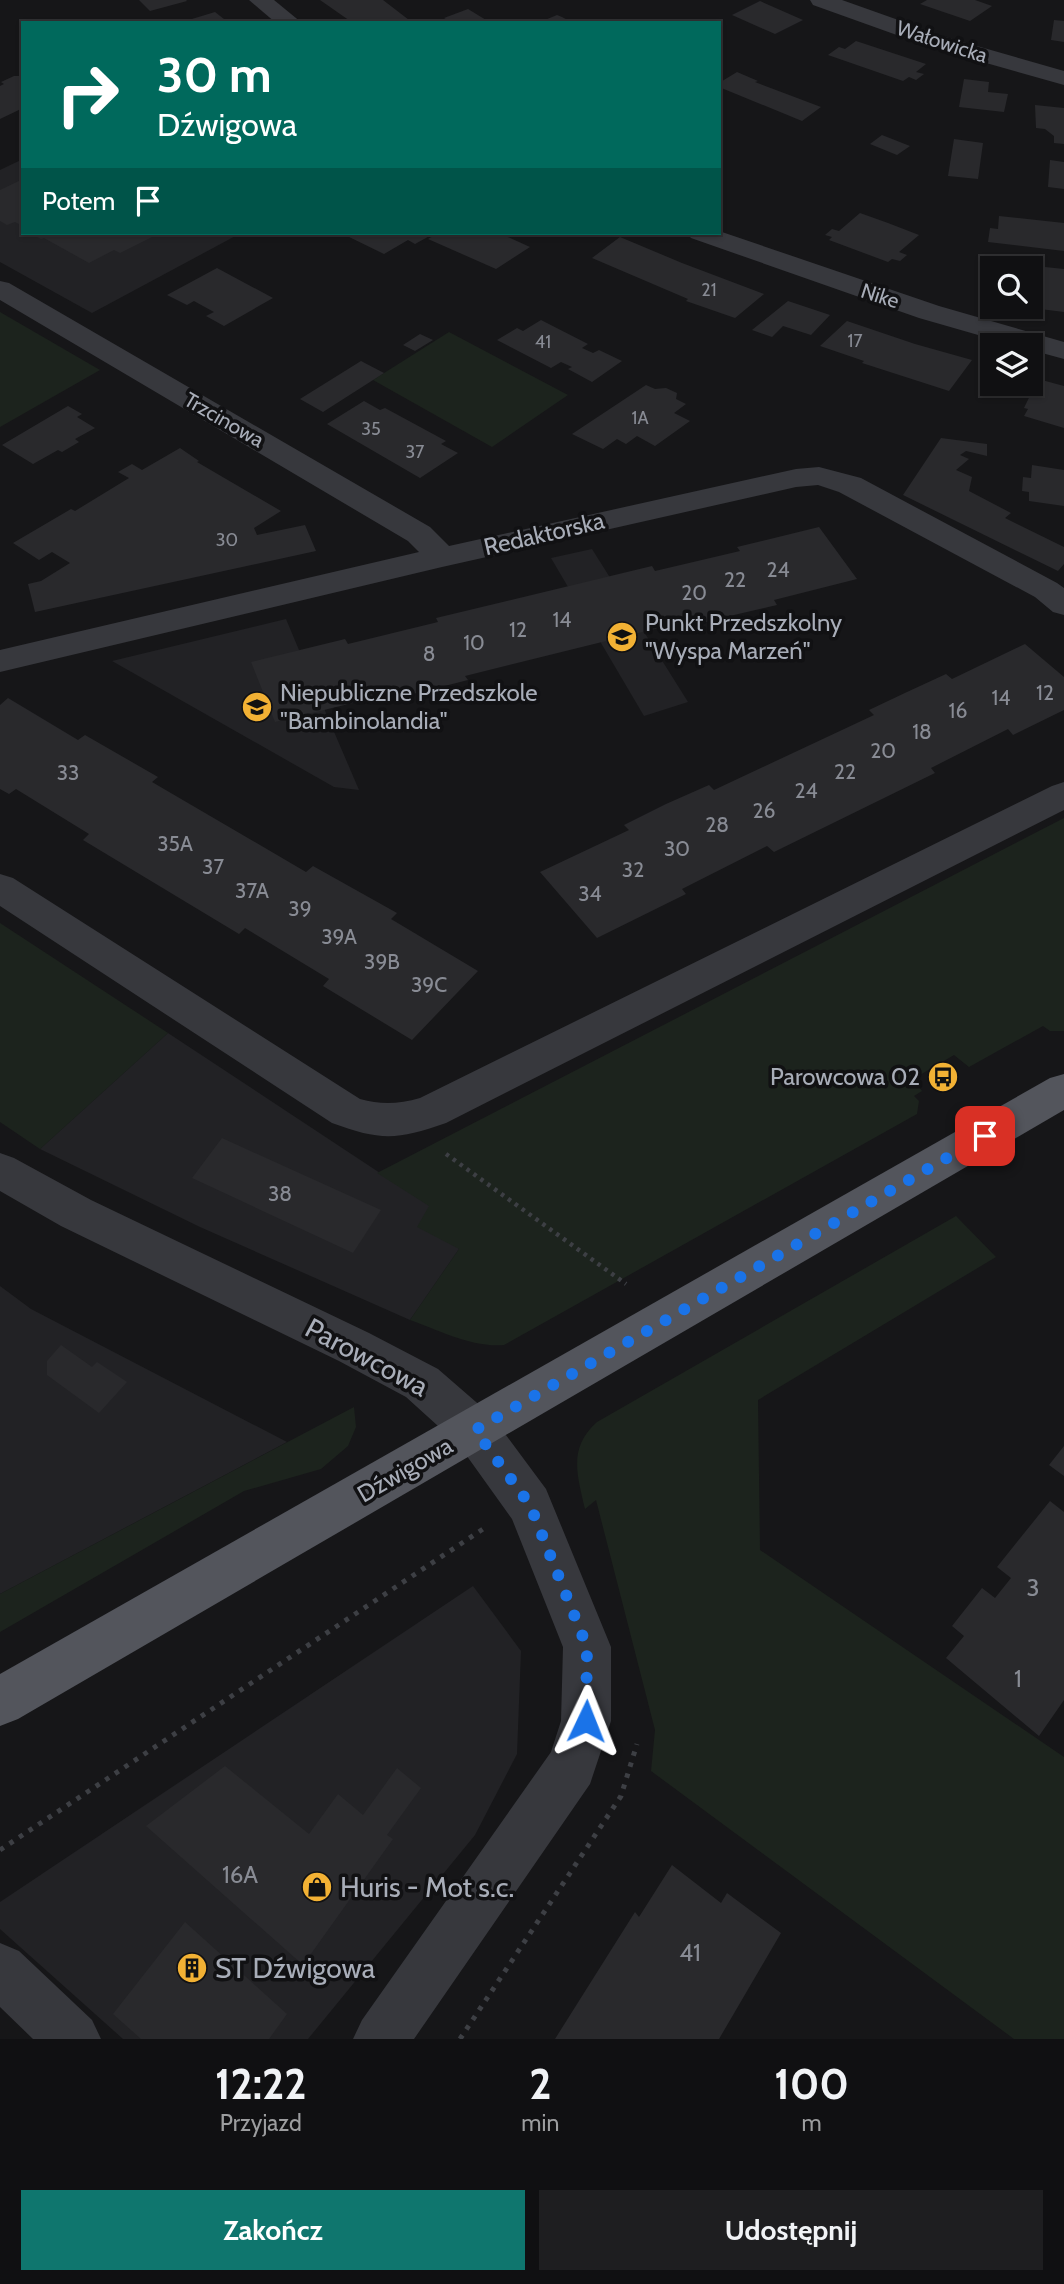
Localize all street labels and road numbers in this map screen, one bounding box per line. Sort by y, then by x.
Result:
street label: Wałowicka [894,15,991,68]
street label: Nike [858,278,903,313]
street label: Trzcinowa [180,387,269,452]
street label: Redaktorska [481,505,607,561]
street label: Parowcowa [300,1310,435,1404]
street label: Dźwigowa [352,1430,458,1508]

